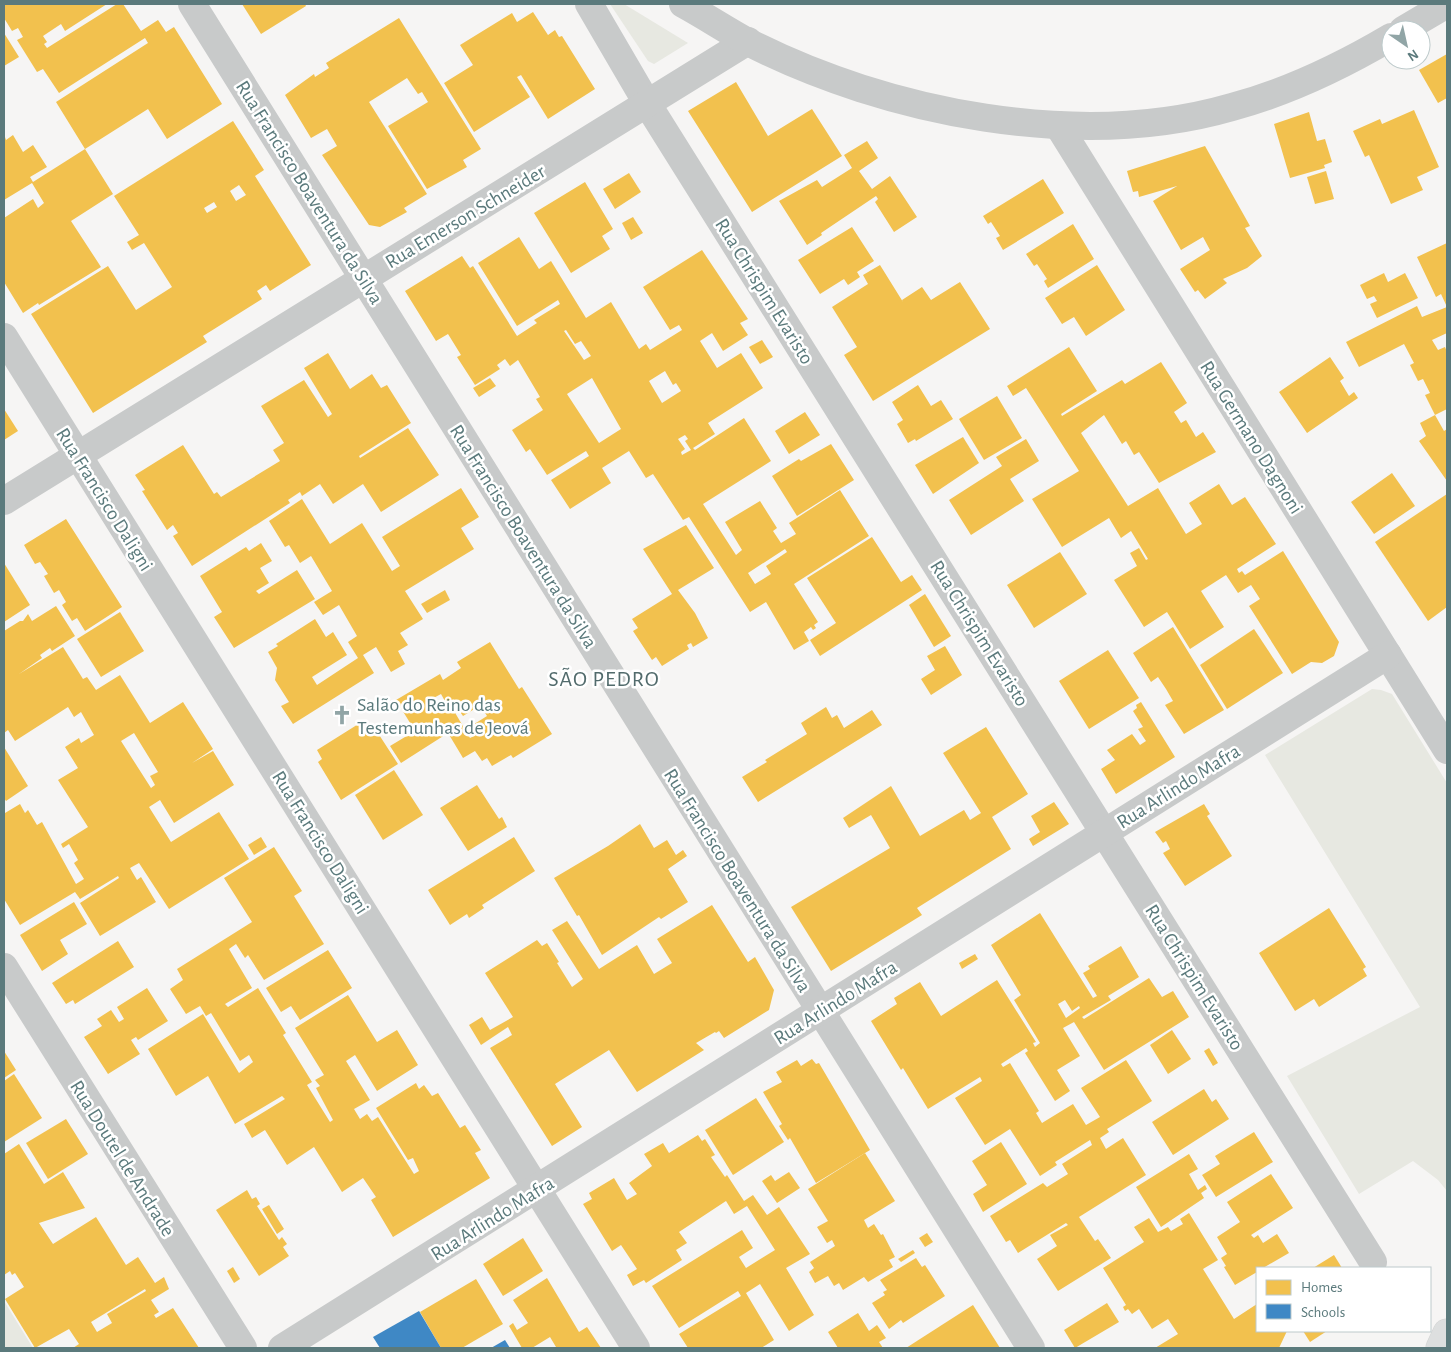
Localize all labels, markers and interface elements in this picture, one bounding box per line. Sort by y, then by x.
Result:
north arrow [1381,20,1431,70]
text: N [1405,46,1421,63]
street label: Rua Francisco Boaventura da Silva [232,77,386,308]
street label: Rua Emerson Schneider [382,161,549,272]
street label: Rua Chrispim Evaristo [711,215,817,368]
street label: Rua Germano Dagnoni [1196,358,1306,518]
street label: Rua Francisco Boaventura da Silva [446,421,600,652]
street label: Rua Francisco Daligni [52,424,156,575]
street label: Rua Chrispim Evaristo [926,557,1032,710]
district label: SÃO PEDRO [548,667,660,690]
place label: Salão do Reino das Testemunhas de Jeová [357,695,529,738]
church icon: Salão do Reino das Testemunhas de Jeová [331,704,353,726]
street label: Rua Arlindo Mafra [1113,741,1244,833]
street label: Rua Francisco Boaventura da Silva [660,765,814,996]
street label: Rua Francisco Daligni [268,767,372,918]
street label: Rua Chrispim Evaristo [1141,901,1247,1054]
street label: Rua Arlindo Mafra [770,957,901,1049]
street label: Rua Doutel de Andrade [66,1077,178,1240]
street label: Rua Arlindo Mafra [427,1173,558,1265]
legend [1256,1267,1431,1332]
text: Homes [1301,1280,1343,1295]
text: Schools [1301,1305,1345,1320]

